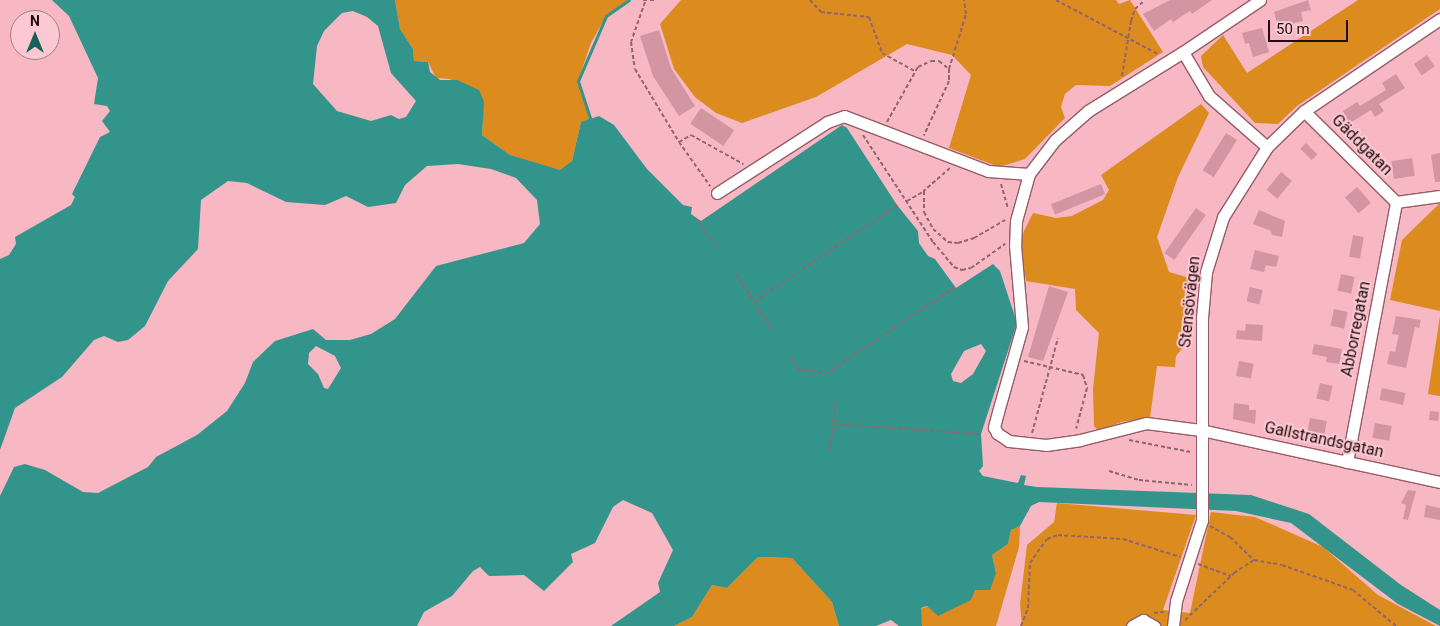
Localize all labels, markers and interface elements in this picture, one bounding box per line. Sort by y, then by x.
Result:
north arrow [10,10,60,60]
scale bar [1270,10,1350,42]
text: N [30,13,40,29]
text: 50 m [1276,20,1310,38]
street label: Gäddgatan [1328,111,1396,179]
street label: Stensövägen [1176,255,1204,349]
street label: Abborregatan [1337,279,1375,379]
street label: Gallstrandsgatan [1263,418,1385,462]

